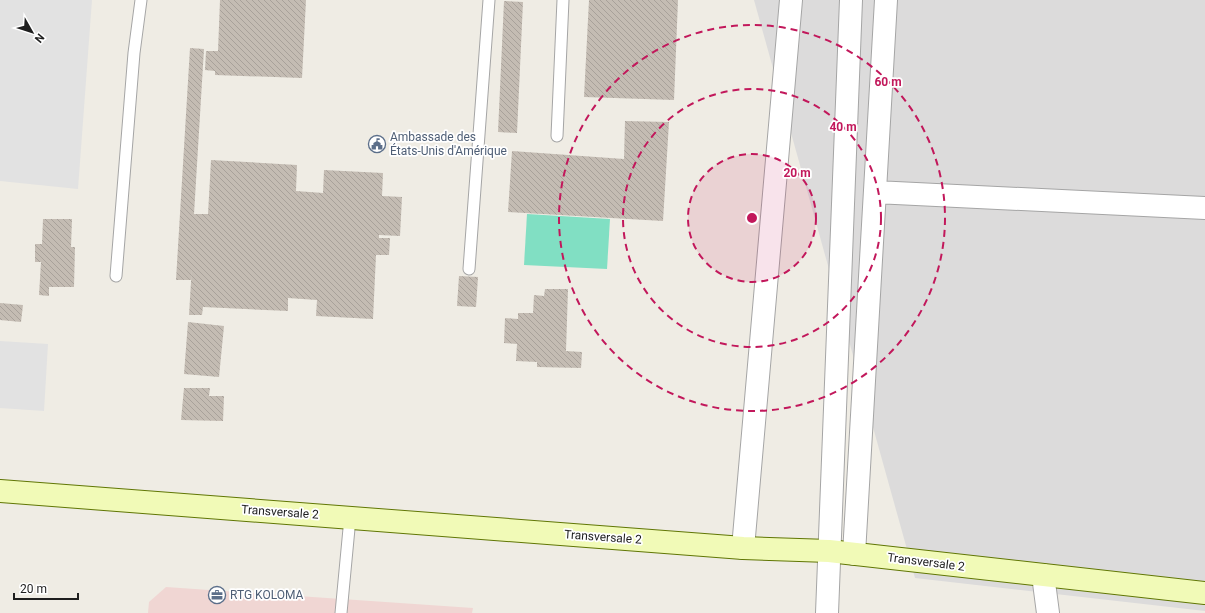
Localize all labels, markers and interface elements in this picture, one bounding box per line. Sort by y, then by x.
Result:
north arrow [12,12,52,52]
text: N [32,31,47,45]
text: 60 m [874,75,902,89]
text: 40 m [829,120,857,134]
place label: Ambassade des États-Unis d'Amérique [390,130,507,158]
public building icon: Ambassade des États-Unis d'Amérique [367,134,387,154]
text: 20 m [783,166,811,180]
centre of rings [745,211,759,225]
street label: Transversale 2 [241,502,320,522]
street label: Transversale 2 [564,527,643,547]
street label: Transversale 2 [887,550,966,574]
scale bar [14,575,78,601]
text: 20 m [20,582,47,596]
office icon: RTG KOLOMA [207,585,227,605]
place label: RTG KOLOMA [230,588,304,602]

